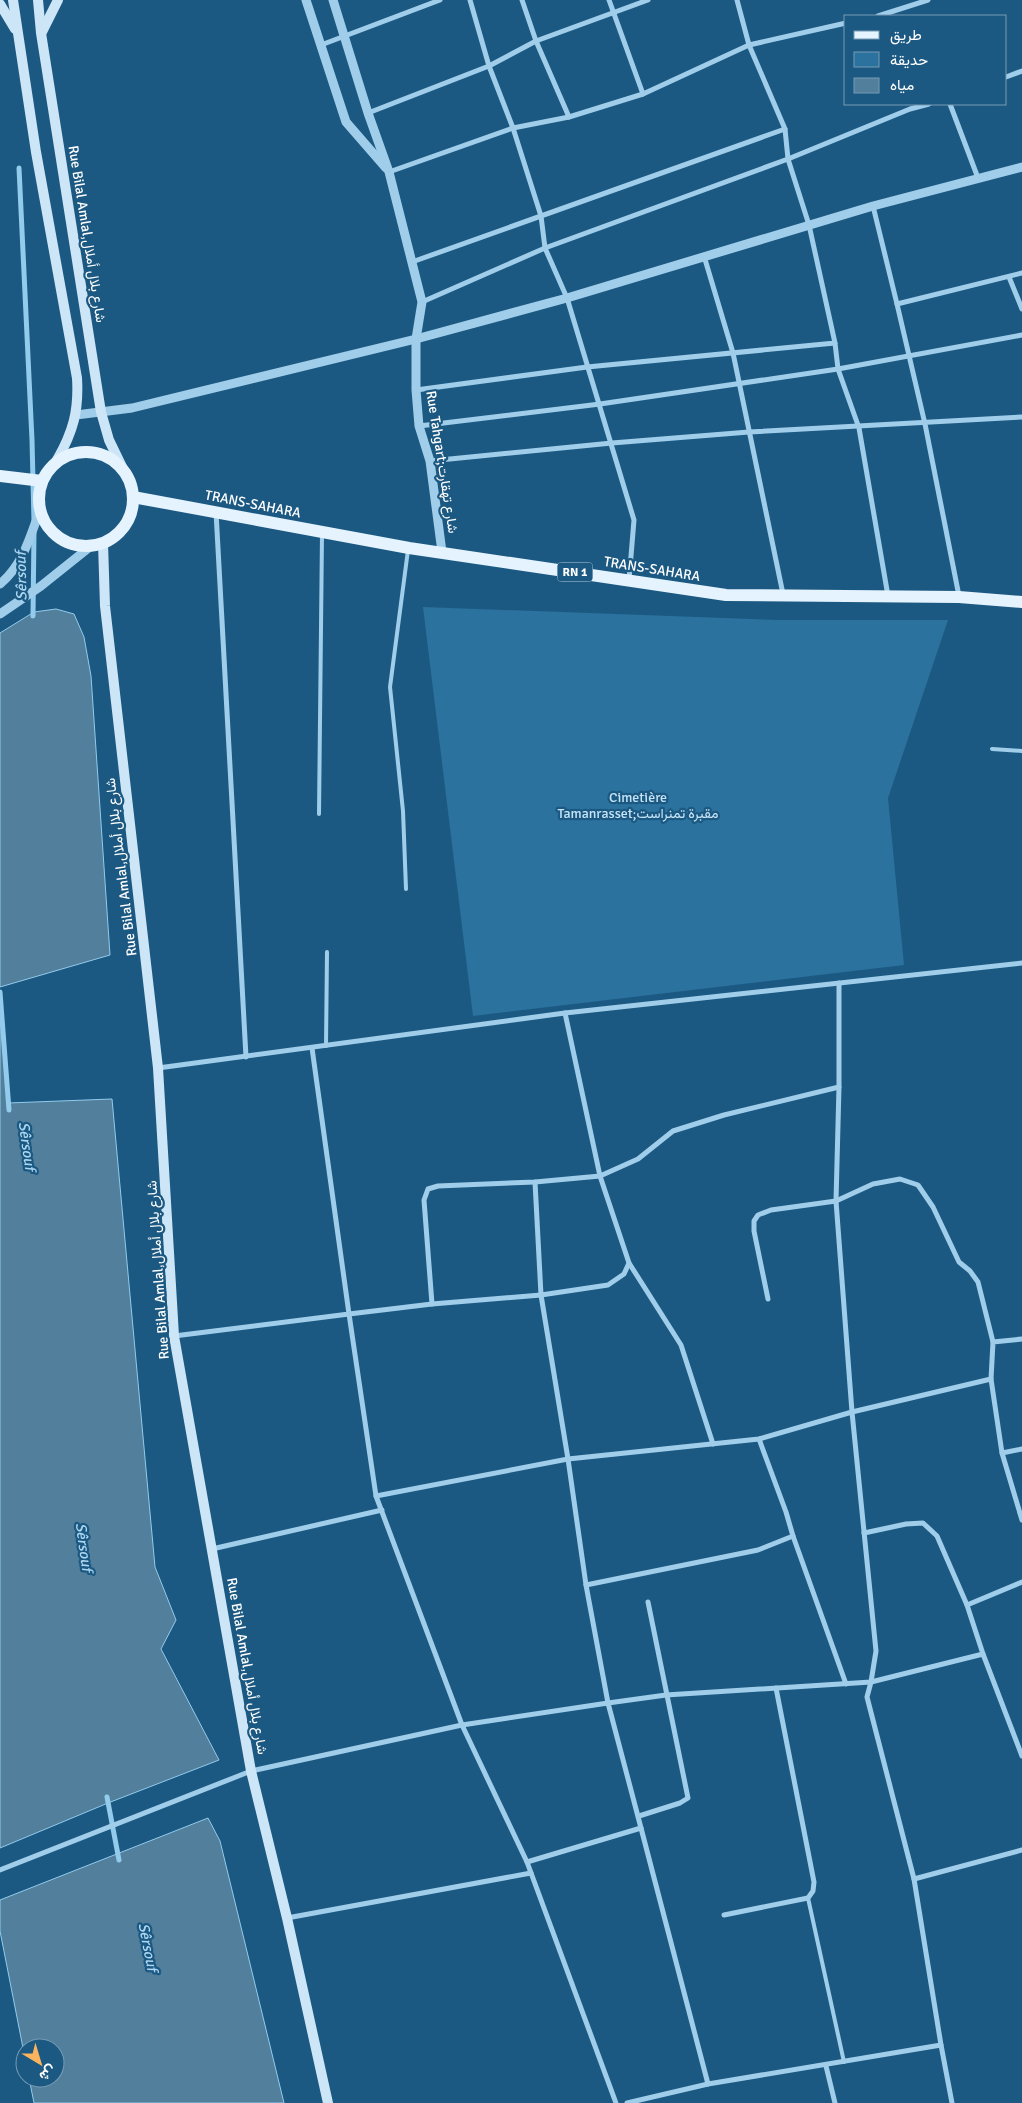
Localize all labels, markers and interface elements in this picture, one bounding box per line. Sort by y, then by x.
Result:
legend [844,15,1007,105]
text: طريق [890,26,922,45]
text: حديقة [890,51,928,69]
text: مياه [890,76,914,94]
street label: Rue Bilal Amlal,شارع بلال أملال [63,144,109,324]
street label: Rue Tahgart;شارع تهقارت [420,389,462,535]
street label: TRANS-SAHARA [204,486,303,522]
water label: Sêrsouf [12,547,30,601]
street label: TRANS-SAHARA [603,553,702,585]
road number: RN 1 [558,562,592,582]
street label: Rue Bilal Amlal,شارع بلال أملال [102,777,142,957]
park label: Cimetière Tamanrasset;مقبرة تمنراست [558,789,718,822]
water label: Sêrsouf [15,1121,40,1175]
street label: Rue Bilal Amlal,شارع بلال أملال [143,1180,175,1360]
water label: Sêrsouf [72,1522,97,1576]
street label: Rue Bilal Amlal,شارع بلال أملال [221,1576,271,1756]
water label: Sêrsouf [134,1921,162,1977]
north arrow [15,2038,65,2088]
text: ش [36,2061,60,2085]

